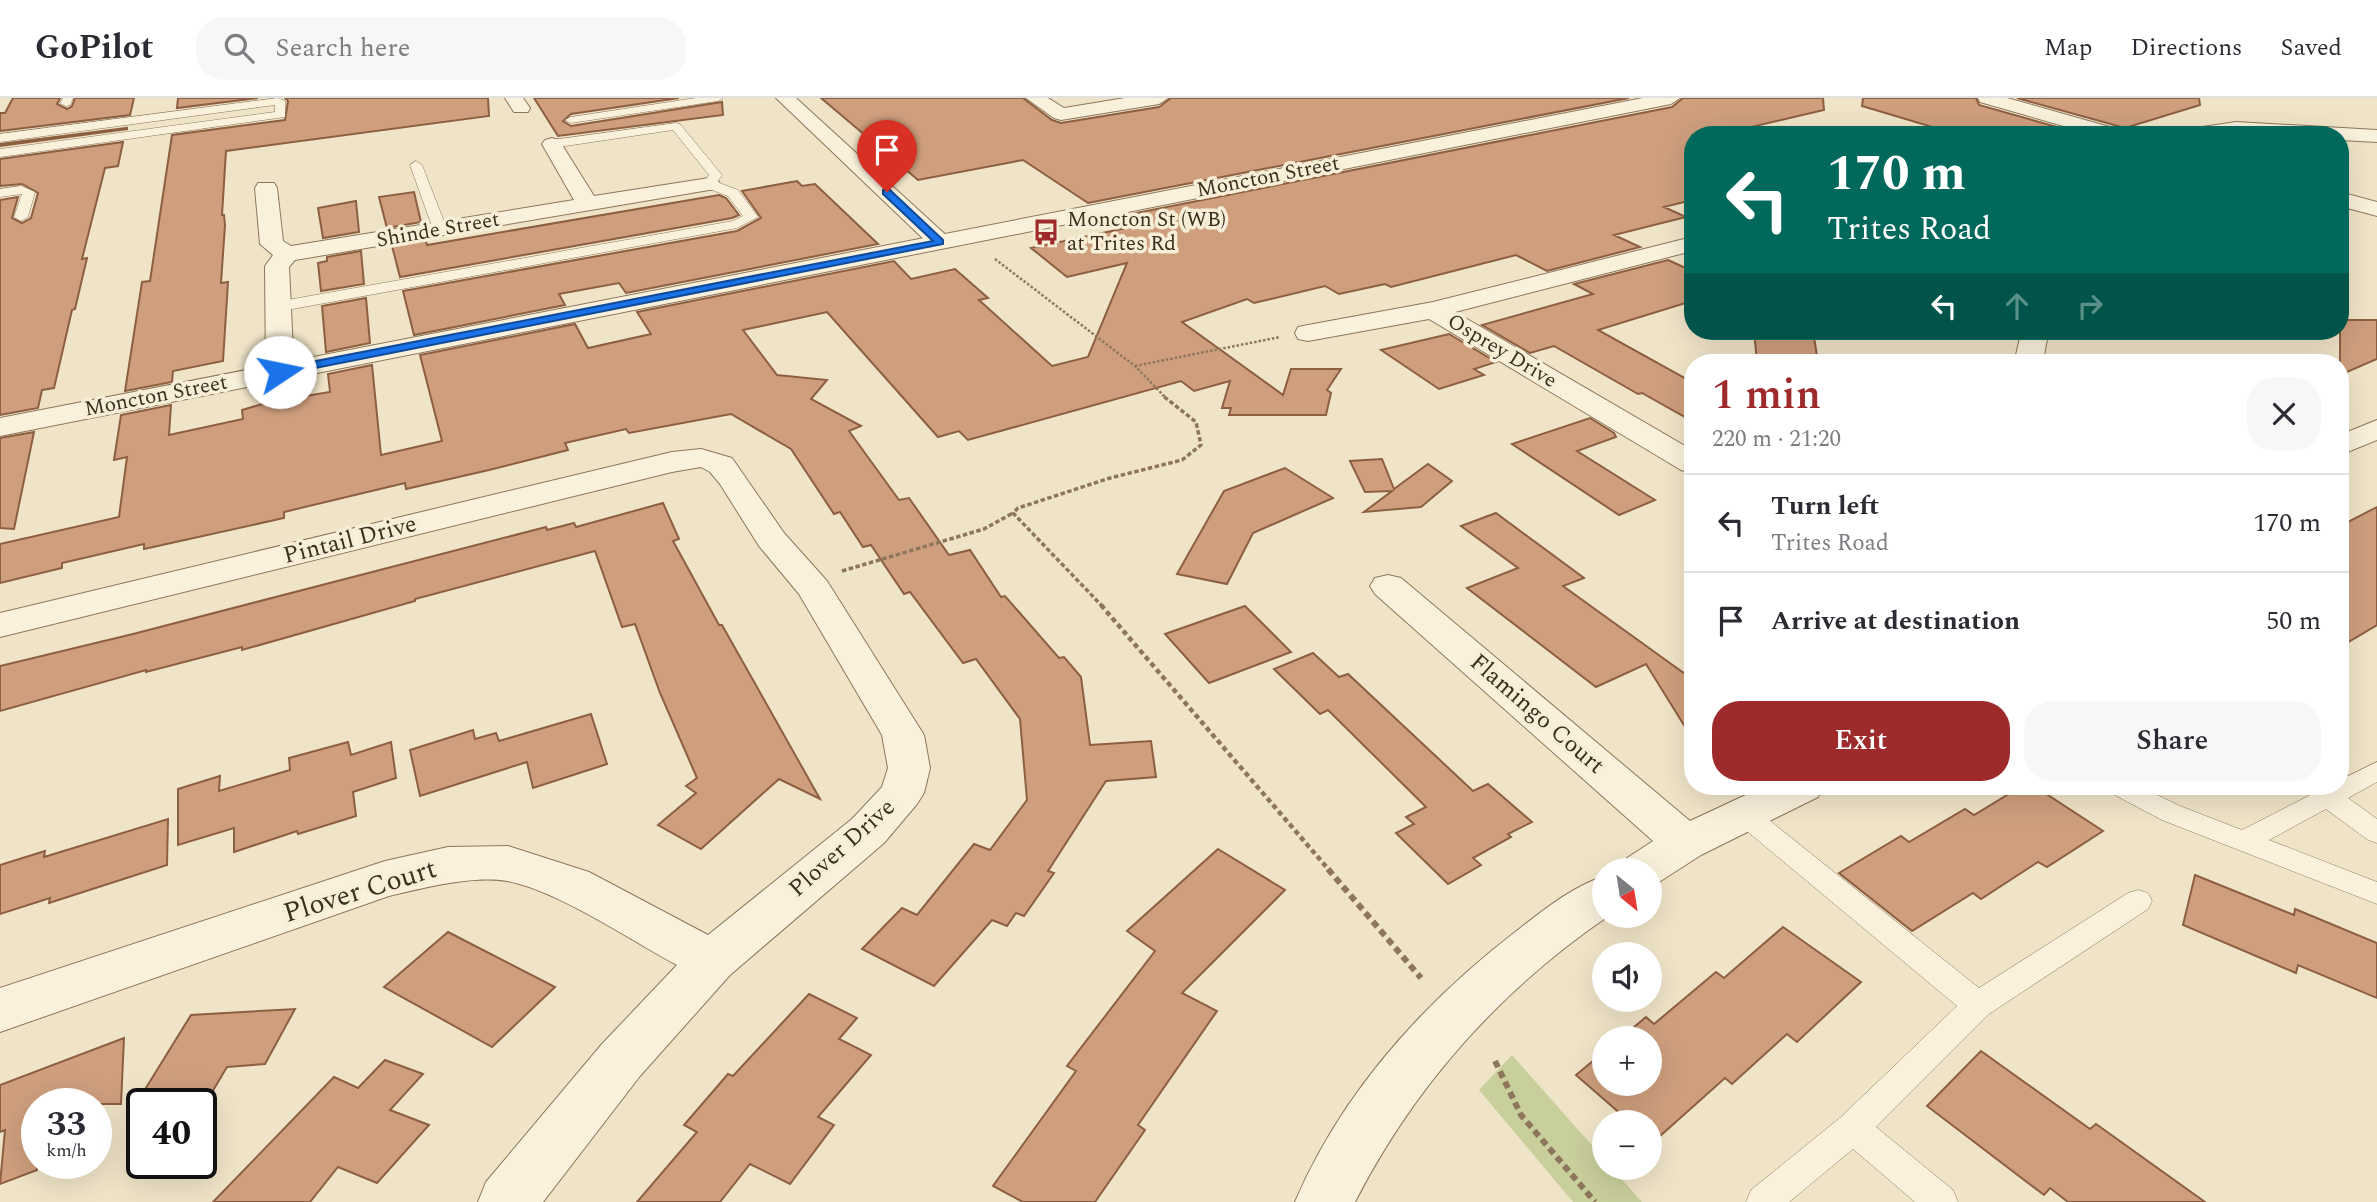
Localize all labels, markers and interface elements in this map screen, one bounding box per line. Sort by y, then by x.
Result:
search box [196,17,686,80]
text: GoPilot [35,23,154,73]
text: Search here [276,28,410,68]
icon: search [220,29,258,67]
text: Map [2044,30,2092,66]
text: Directions [2130,30,2242,66]
text: Saved [2280,30,2342,66]
pin [857,120,917,192]
icon: arrive [868,131,906,169]
text: 170 m [1827,137,1966,212]
street label: Moncton Street [1194,147,1342,207]
icon: left [1712,154,1803,245]
street label: Shinde Street [374,203,502,257]
place label: Moncton St (WB) at Trites Rd [1067,204,1226,260]
text: Trites Road [1827,205,1991,254]
bus stop icon: Moncton St (WB) at Trites Rd [1031,217,1061,247]
icon: left [1925,287,1963,325]
icon: ahead [1998,287,2036,325]
icon: right [2071,287,2109,325]
street label: Osprey Drive [1441,306,1563,396]
position arrow [243,335,317,409]
text: 1 min [1712,364,1821,427]
street label: Moncton Street [82,366,230,426]
button: close [2247,377,2321,451]
text: 220 m · 21:20 [1712,422,1841,457]
text: Turn left [1771,486,1879,526]
text: 170 m [2253,503,2321,543]
icon: left [1712,504,1750,542]
street label: Pintail Drive [279,506,421,574]
text: Trites Road [1771,526,1889,561]
text: Arrive at destination [1771,601,2020,641]
text: 50 m [2266,601,2321,641]
icon: arrive [1712,602,1750,640]
street label: Flamingo Court [1462,645,1612,783]
button: Exit [1712,701,2010,781]
button: Share [2024,701,2321,781]
street label: Plover Drive [781,790,903,906]
street label: Plover Court [278,847,442,935]
north arrow [1592,858,1662,928]
map controls [1592,858,1662,1180]
button: sound [1592,942,1662,1012]
button: + [1592,1026,1662,1096]
speed limit sign: 40 [126,1088,217,1179]
text: 33 [47,1098,86,1151]
button: − [1592,1110,1662,1180]
text: km/h [46,1137,87,1164]

